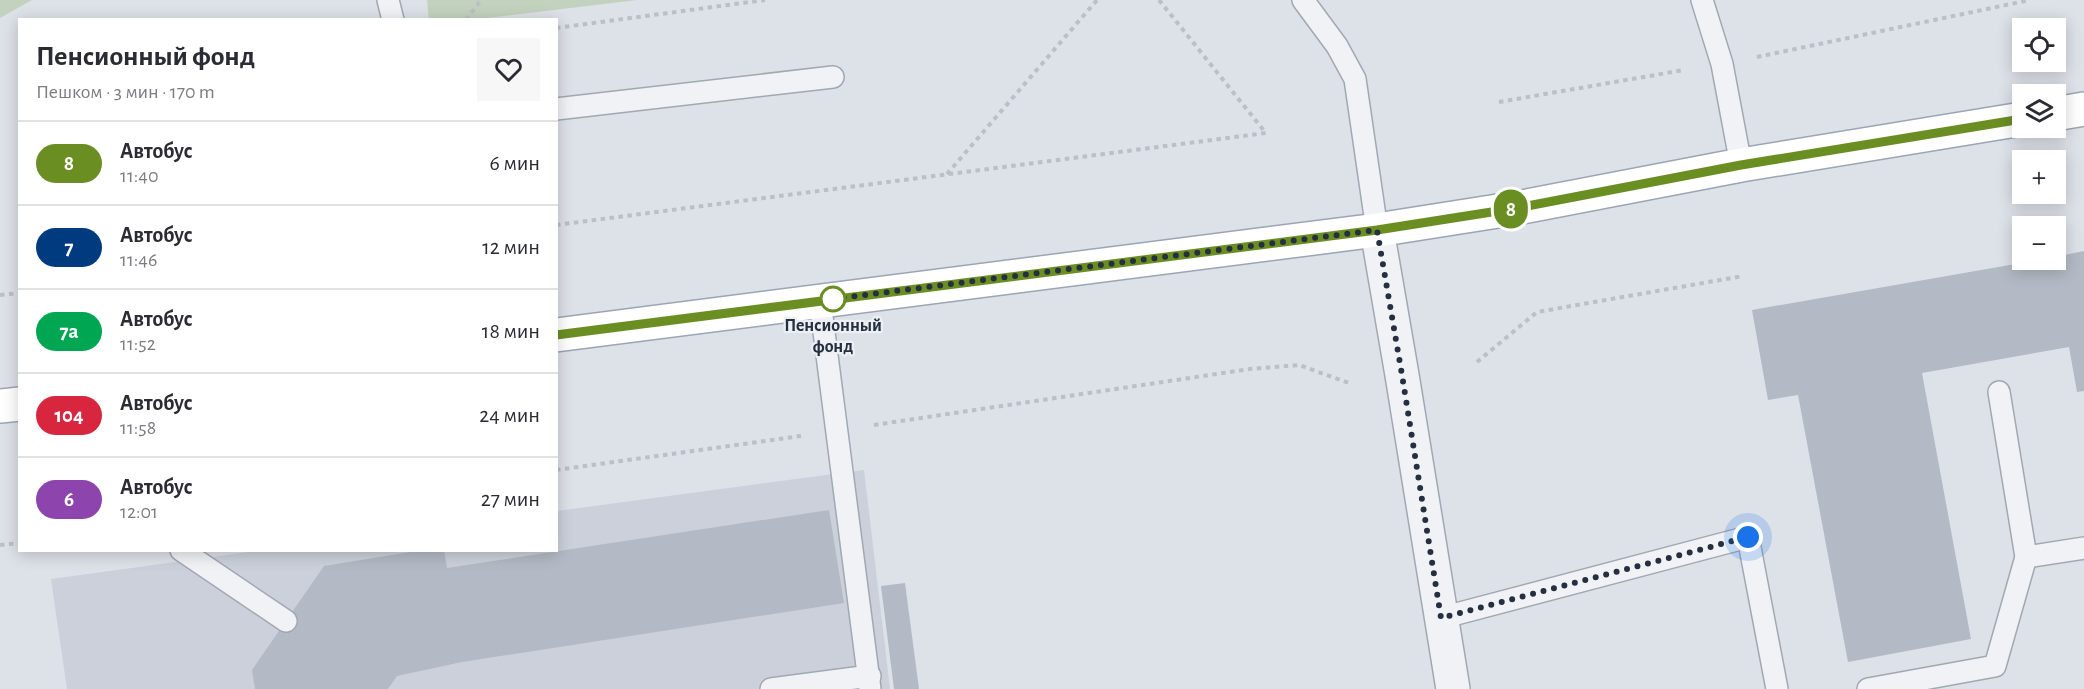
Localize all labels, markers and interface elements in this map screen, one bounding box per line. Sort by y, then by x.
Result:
map controls [2012,18,2066,270]
button: locate [2012,18,2066,72]
button: heart [477,38,540,101]
text: Пенсионный фонд [36,43,255,71]
text: Пешком · 3 мин · 170 m [36,82,215,102]
button: layers [2012,84,2066,138]
text: Автобус [120,140,193,162]
button: + [2012,150,2066,204]
text: 6 мин [489,152,540,174]
text: 8 [64,153,74,174]
text: 11:40 [120,166,159,186]
line badge: 8 [1492,190,1531,228]
text: 8 [1506,199,1516,220]
button: − [2012,216,2066,270]
text: Автобус [120,224,193,246]
text: 12 мин [482,236,540,258]
text: 7 [64,237,74,258]
text: 11:46 [120,250,157,270]
marker: Пенсионный фонд [820,286,846,312]
text: Автобус [120,308,193,330]
place label: Пенсионный фонд [784,317,882,356]
text: 18 мин [482,320,540,342]
text: 7а [59,321,79,342]
text: 11:52 [120,334,156,354]
text: Автобус [120,392,193,414]
text: 24 мин [479,404,540,426]
text: 104 [54,405,84,426]
text: 11:58 [120,418,156,438]
text: Автобус [120,476,193,498]
text: 27 мин [481,488,540,510]
text: 6 [64,489,74,510]
text: 12:01 [120,502,158,522]
your location [1733,522,1763,552]

